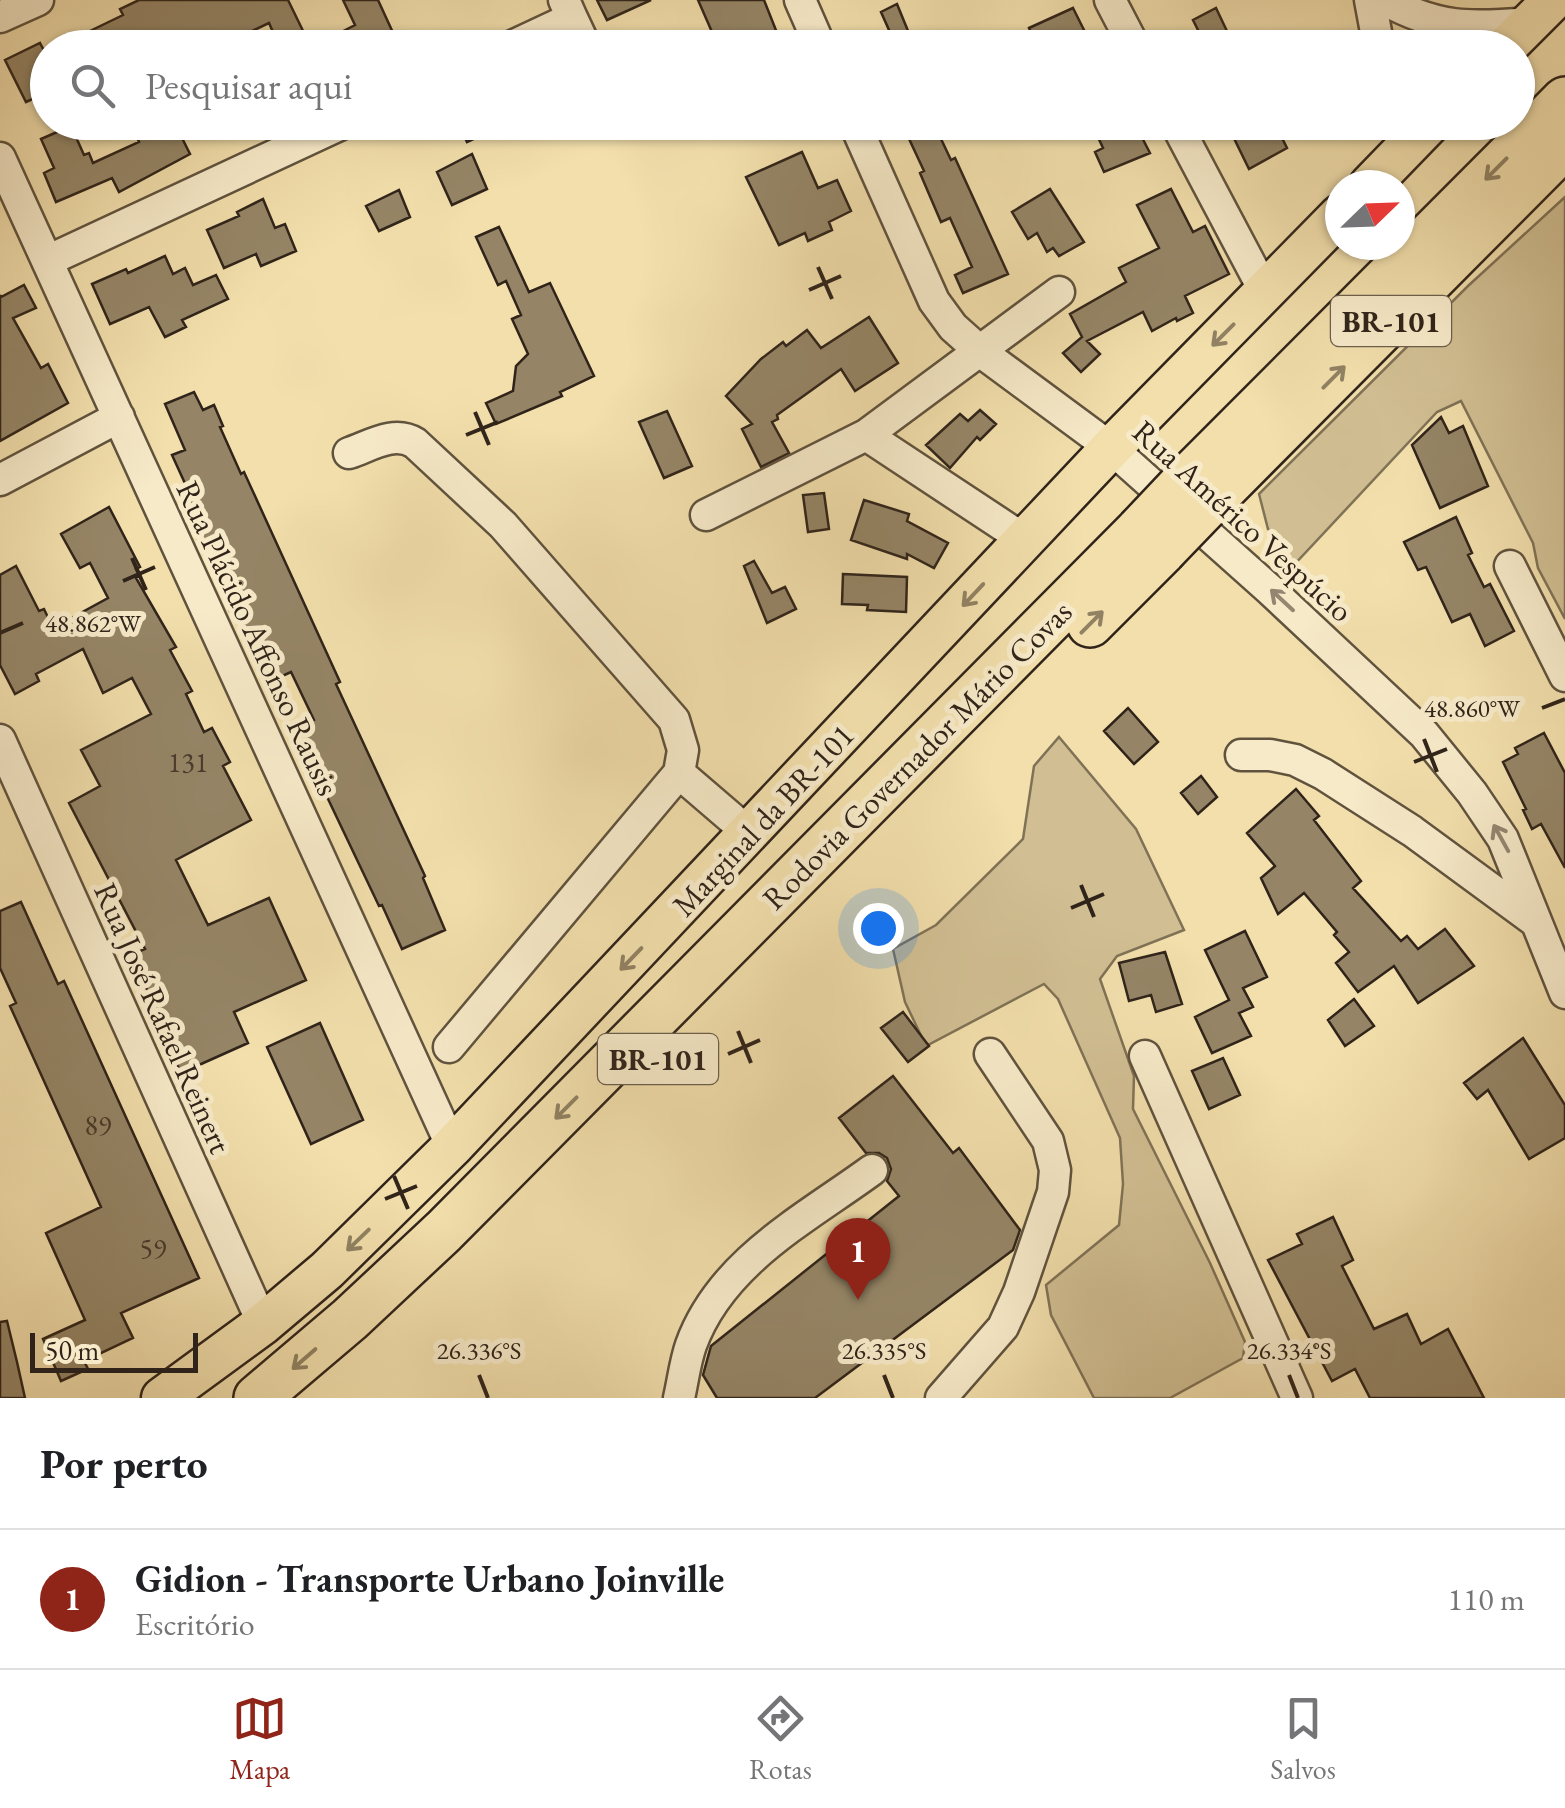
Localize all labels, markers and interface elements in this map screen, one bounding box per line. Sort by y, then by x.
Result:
search box [30,30,1535,140]
icon: search [65,58,120,113]
text: Pesquisar aqui [145,61,352,110]
one-way arrow [1485,157,1509,181]
north arrow [1325,170,1415,260]
road number: BR-101 [1331,296,1451,346]
one-way arrow [1211,322,1235,346]
one-way arrow [1322,366,1346,390]
street label: Rua Américo Vespúcio [1124,411,1362,631]
street label: Rua Plácido Affonso Rausis [167,474,349,802]
one-way arrow [962,581,986,607]
one-way arrow [1270,589,1295,612]
street label: Rodovia Governador Mário Covas [753,591,1081,919]
text: 48.862°W [45,607,142,639]
one-way arrow [1079,610,1104,635]
text: 48.860°W [1424,692,1521,724]
street label: Marginal da BR-101 [663,715,863,925]
house number: 131 [168,744,208,780]
one-way arrow [1491,824,1511,853]
street label: Rua José Rafael Reinert [84,876,242,1160]
your location [853,903,904,954]
one-way arrow [620,946,643,971]
road number: BR-101 [598,1034,718,1084]
one-way arrow [554,1095,579,1120]
house number: 89 [85,1107,111,1143]
pin: 1 [826,1218,890,1300]
one-way arrow [346,1228,371,1251]
house number: 59 [140,1230,166,1266]
scale bar [30,1328,198,1372]
text: 50 m [45,1332,99,1368]
text: 26.336°S [437,1334,521,1366]
text: 26.335°S [842,1334,926,1366]
text: 26.334°S [1247,1334,1331,1366]
one-way arrow [291,1348,317,1370]
text: Por perto [40,1436,208,1491]
text: Gidion - Transporte Urbano Joinville [135,1554,724,1603]
text: 1 [64,1578,81,1620]
text: 110 m [1448,1578,1525,1620]
text: Escritório [135,1603,255,1645]
tab: Mapa [229,1691,290,1787]
tab: Rotas [749,1691,812,1787]
tab: Salvos [1270,1691,1336,1787]

